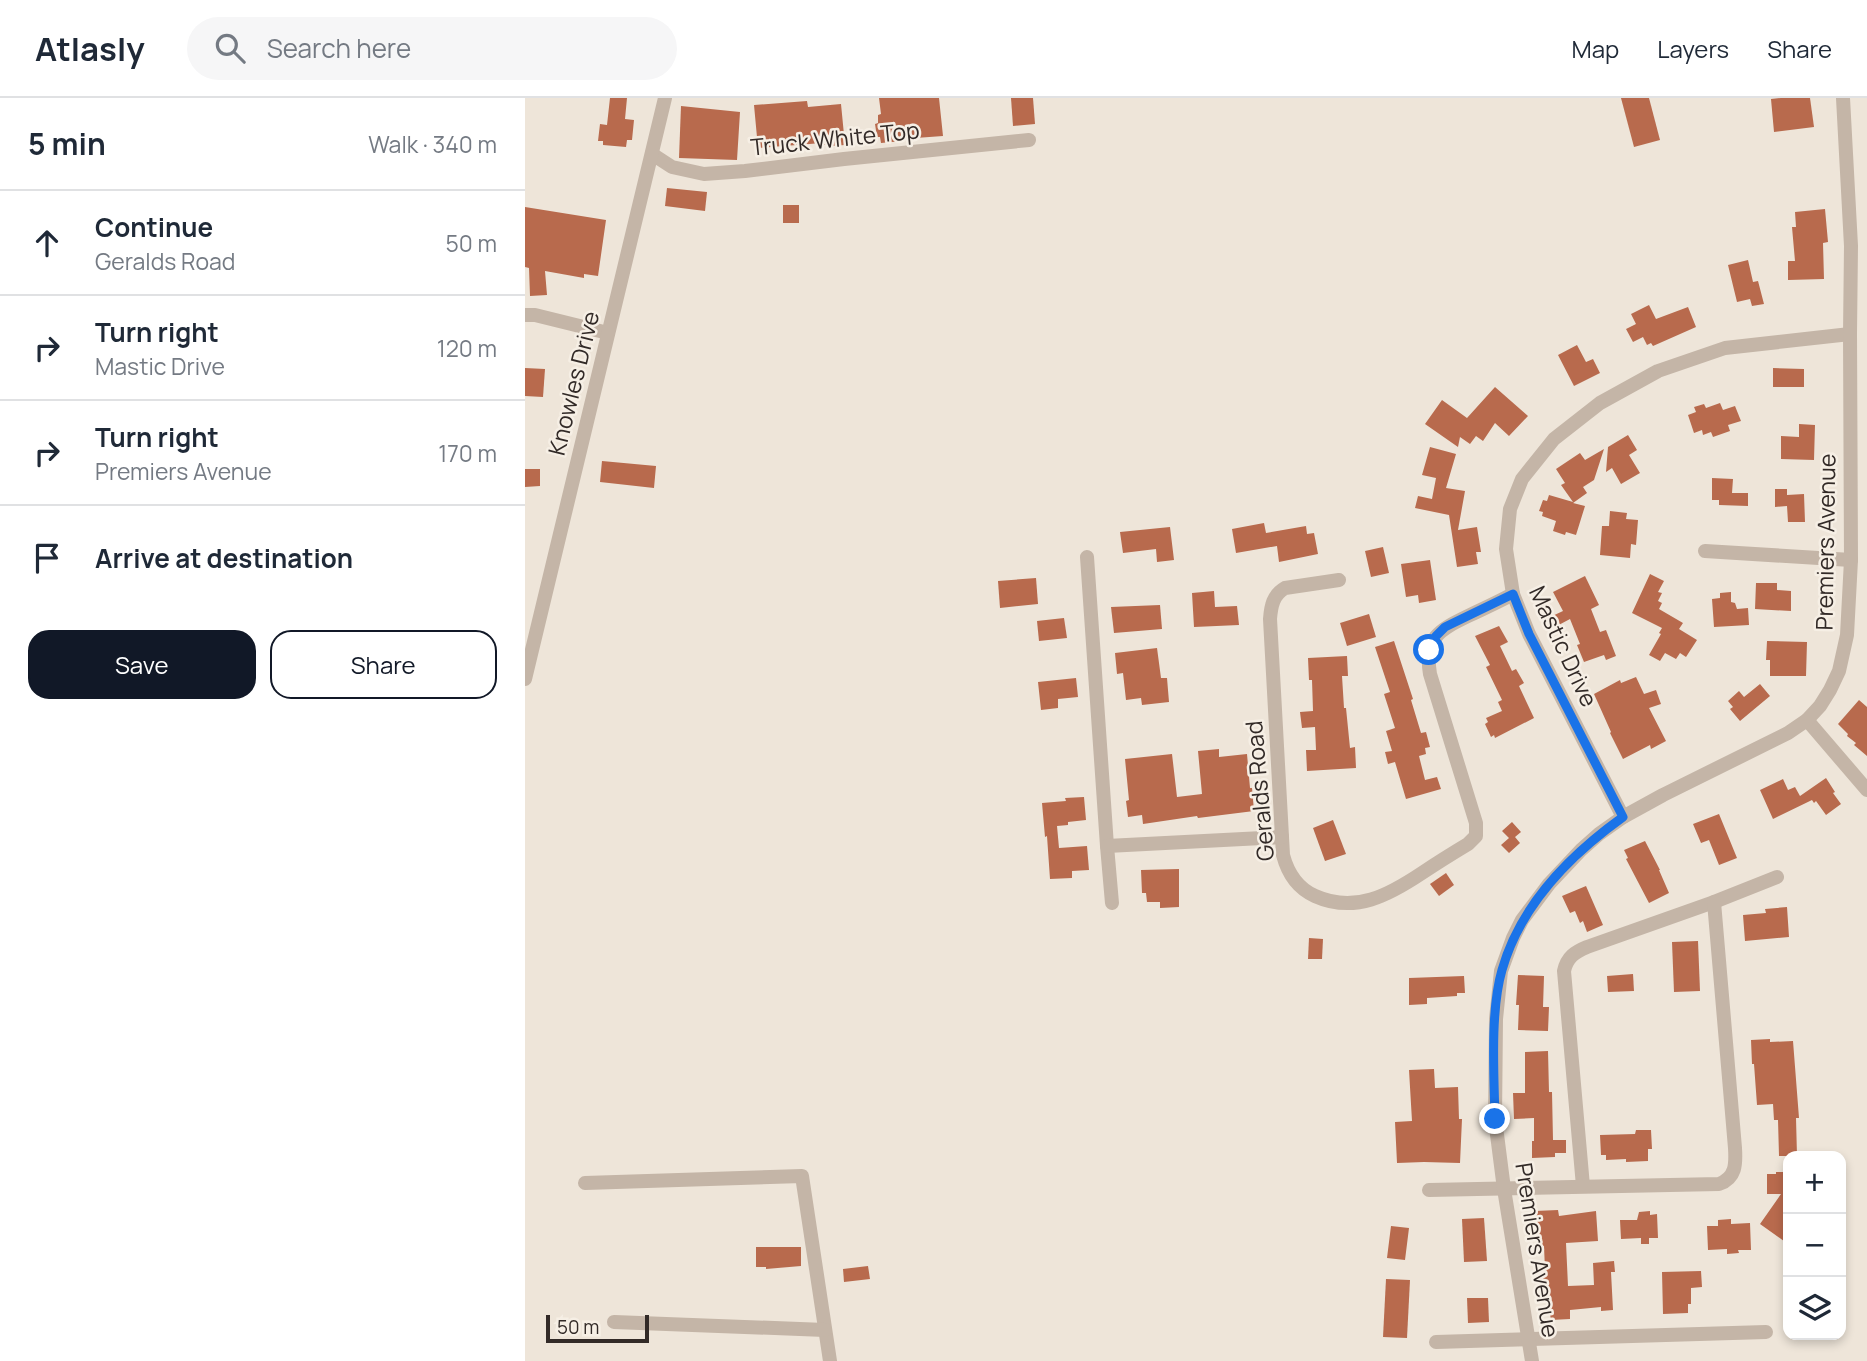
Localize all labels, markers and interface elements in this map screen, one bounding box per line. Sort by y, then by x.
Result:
search box [187,17,677,80]
text: Atlasly [35,26,145,71]
icon: search [211,29,249,67]
text: Search here [267,30,411,66]
text: Map [1572,32,1619,65]
text: Layers [1657,32,1729,65]
text: Share [1767,32,1832,65]
street label: Truck White Top [749,113,921,163]
text: 5 min [28,123,106,164]
text: Walk · 340 m [368,128,497,160]
text: Continue [95,209,213,245]
icon: ahead [28,224,66,262]
text: 50 m [446,227,497,259]
text: Geralds Road [95,245,235,277]
street label: Knowles Drive [540,308,606,458]
text: Turn right [95,314,219,350]
icon: right [28,329,66,367]
text: 120 m [437,332,497,364]
text: Mastic Drive [95,350,225,382]
text: Turn right [95,419,219,455]
icon: right [28,434,66,472]
text: 170 m [438,437,497,469]
street label: Premiers Avenue [1807,453,1843,631]
text: Premiers Avenue [95,455,272,487]
icon: arrive [28,539,66,577]
text: Arrive at destination [95,540,353,576]
street label: Mastic Drive [1522,580,1606,712]
button: Save [28,630,256,699]
button: Share [270,630,497,699]
route start [1413,634,1444,665]
street label: Geralds Road [1237,720,1281,862]
route end [1479,1103,1510,1134]
map controls [1783,1151,1846,1340]
button: + [1783,1151,1846,1214]
street label: Premiers Avenue [1508,1160,1568,1340]
button: − [1783,1214,1846,1277]
button: layers [1783,1277,1846,1340]
scale bar [546,1312,649,1344]
text: 50 m [557,1314,599,1340]

